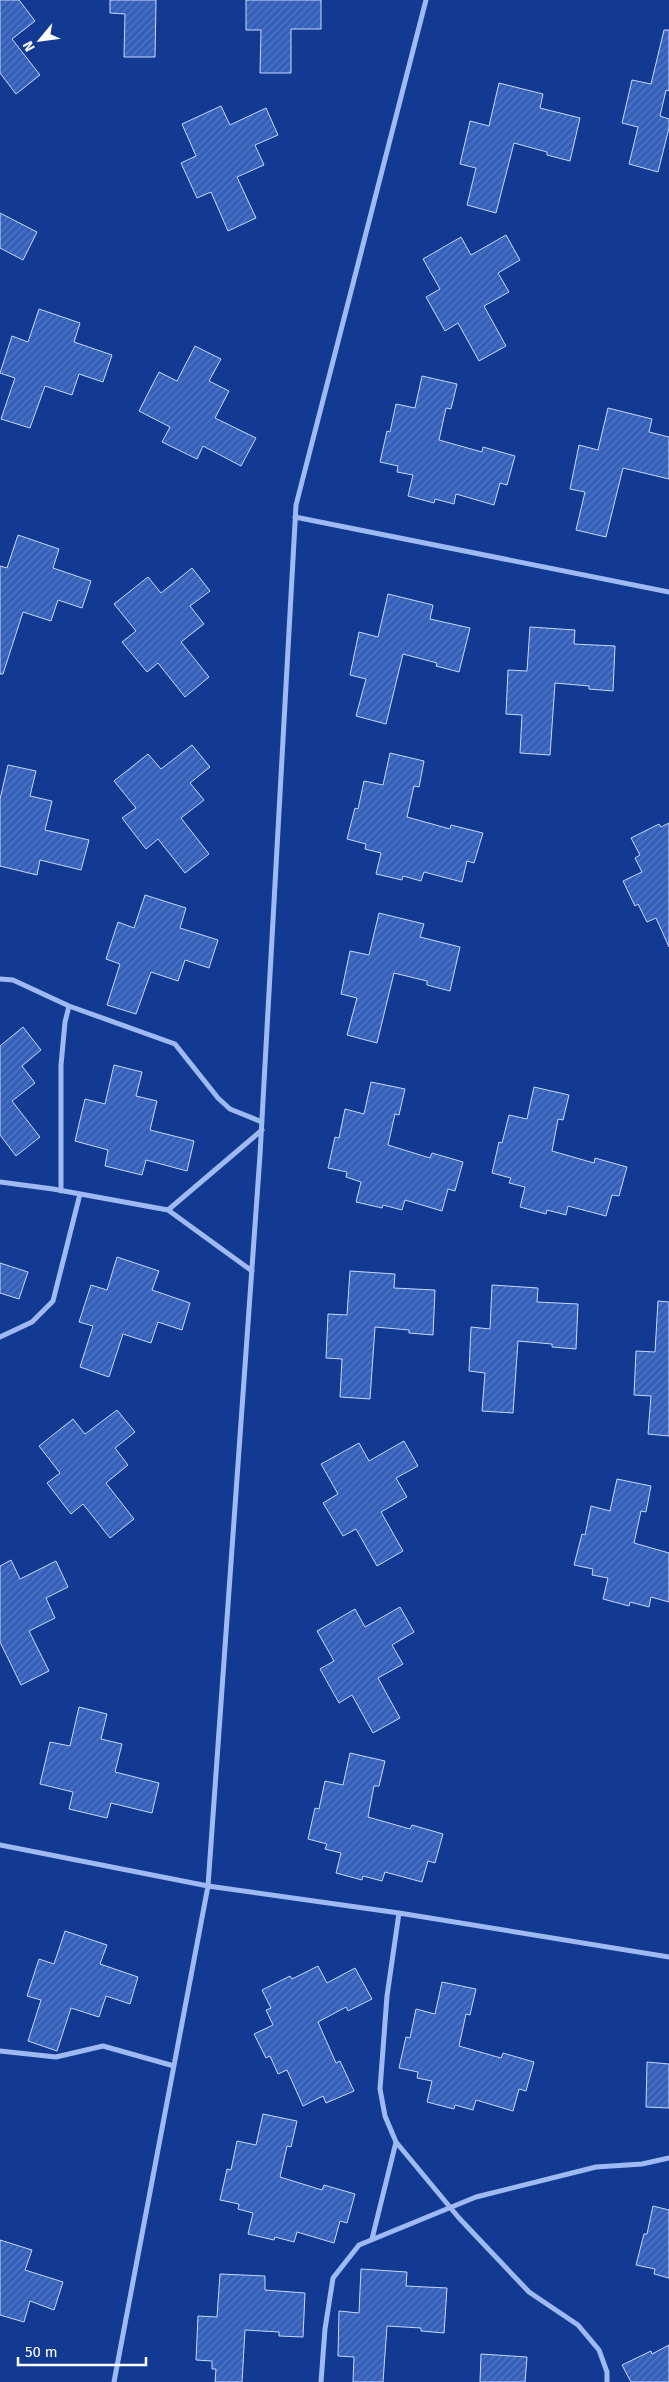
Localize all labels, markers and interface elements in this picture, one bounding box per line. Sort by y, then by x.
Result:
north arrow [15,15,65,65]
text: N [19,38,39,54]
scale bar [18,2334,145,2366]
text: 50 m [25,2343,58,2361]

